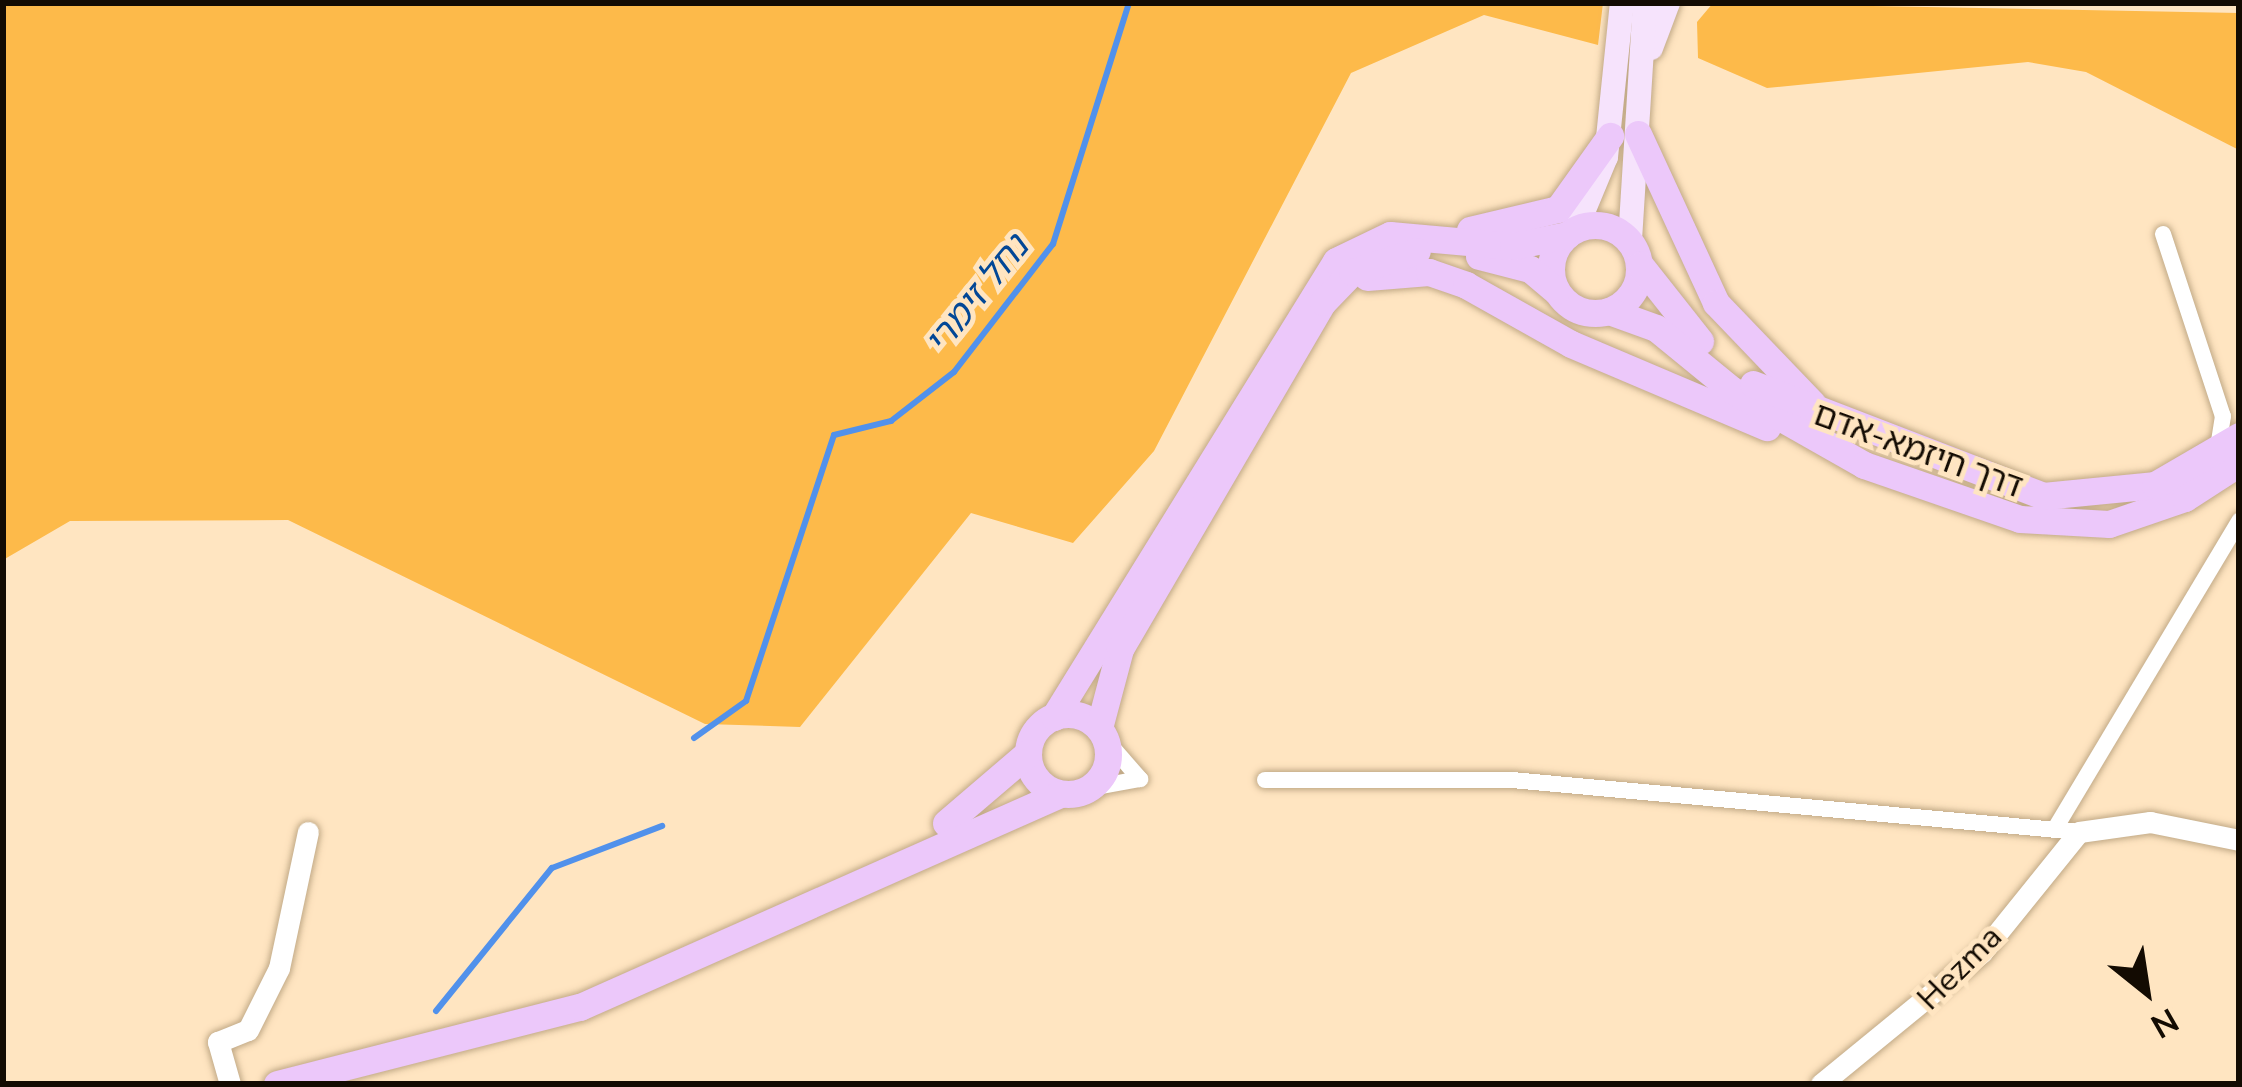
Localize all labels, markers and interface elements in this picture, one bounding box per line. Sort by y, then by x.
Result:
water label: נחל זימרי [916,227,1038,363]
street label: דרך חיזמא-אדם [1808,395,2028,507]
street label: Hezma [1909,917,2011,1019]
north arrow [2086,931,2206,1051]
text: N [2142,997,2186,1048]

